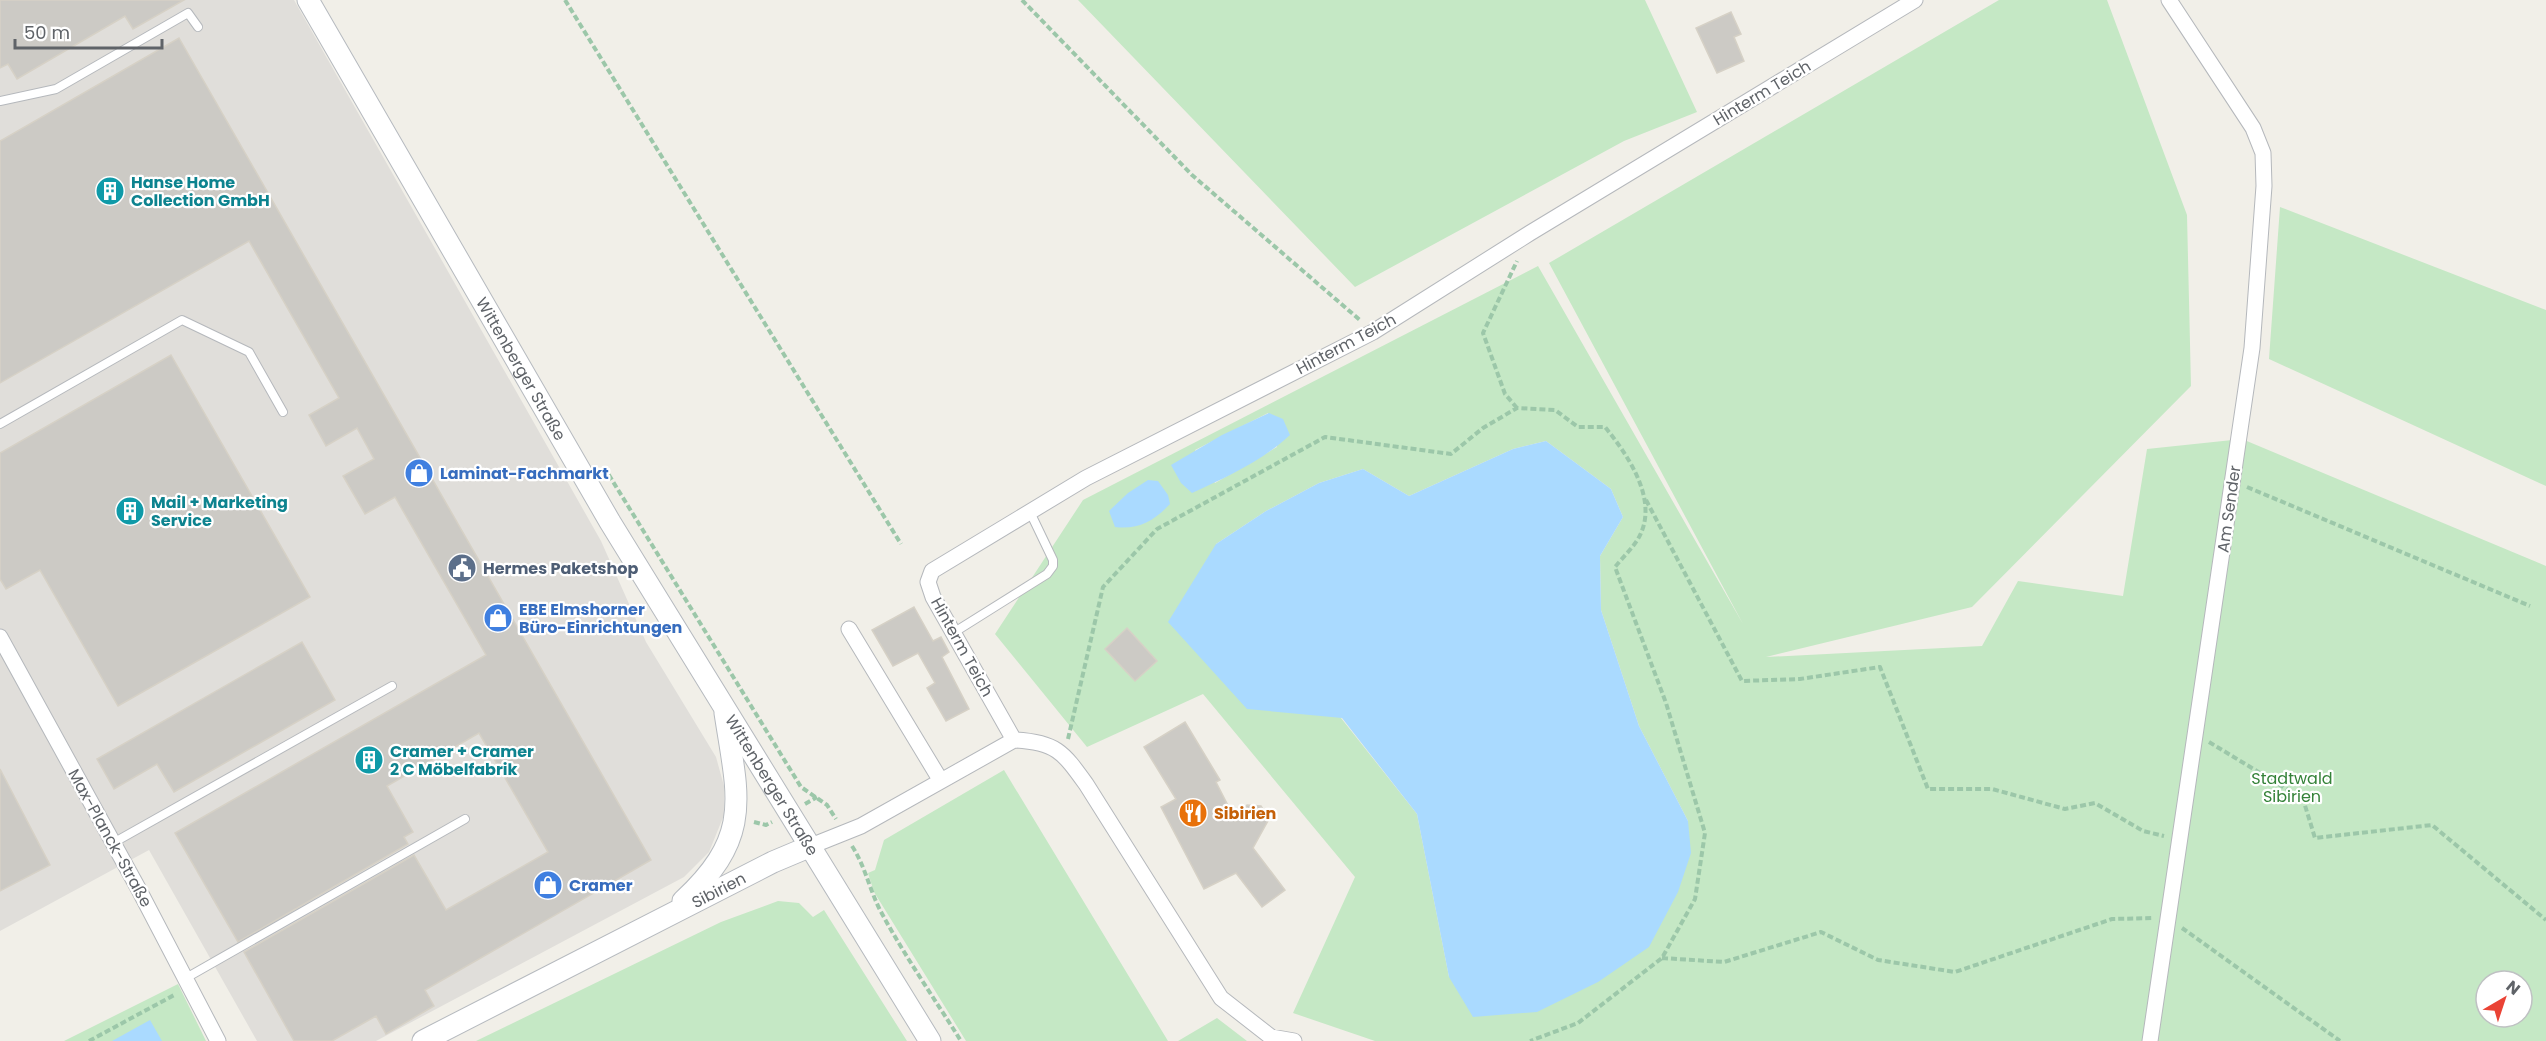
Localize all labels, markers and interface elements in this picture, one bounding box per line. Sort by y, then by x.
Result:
scale bar [15,12,162,50]
text: 50 m [24,20,70,45]
street label: Hinterm Teich [1709,55,1815,131]
place label: Hanse Home Collection GmbH [131,171,270,212]
building icon: Hanse Home Collection GmbH [94,175,126,207]
street label: Wittenberger Straße [471,293,572,445]
street label: Hinterm Teich [1292,308,1400,380]
shop icon: Laminat-Fachmarkt [403,457,435,489]
place label: Laminat-Fachmarkt [440,462,609,485]
street label: Am Sender [2212,464,2247,554]
place label: Mail + Marketing Service [151,491,288,532]
building icon: Mail + Marketing Service [114,495,146,527]
public building icon: Hermes Paketshop [446,552,478,584]
place label: Hermes Paketshop [483,557,639,580]
street label: Hinterm Teich [925,593,999,701]
place label: EBE Elmshorner Büro-Einrichtungen [519,598,682,639]
shop icon: EBE Elmshorner Büro-Einrichtungen [482,602,514,634]
street label: Wittenberger Straße [720,710,824,860]
place label: Cramer + Cramer 2 C Möbelfabrik [390,740,534,781]
building icon: Cramer + Cramer 2 C Möbelfabrik [353,744,385,776]
street label: Max-Planck-Straße [62,765,158,911]
park label: Stadtwald Sibirien [2251,767,2333,808]
restaurant icon: Sibirien [1177,797,1209,829]
place label: Sibirien [1214,802,1276,825]
street label: Sibirien [687,866,750,913]
shop icon: Cramer [532,869,564,901]
place label: Cramer [569,874,633,897]
north arrow [2474,969,2534,1029]
text: N [2501,975,2525,1000]

